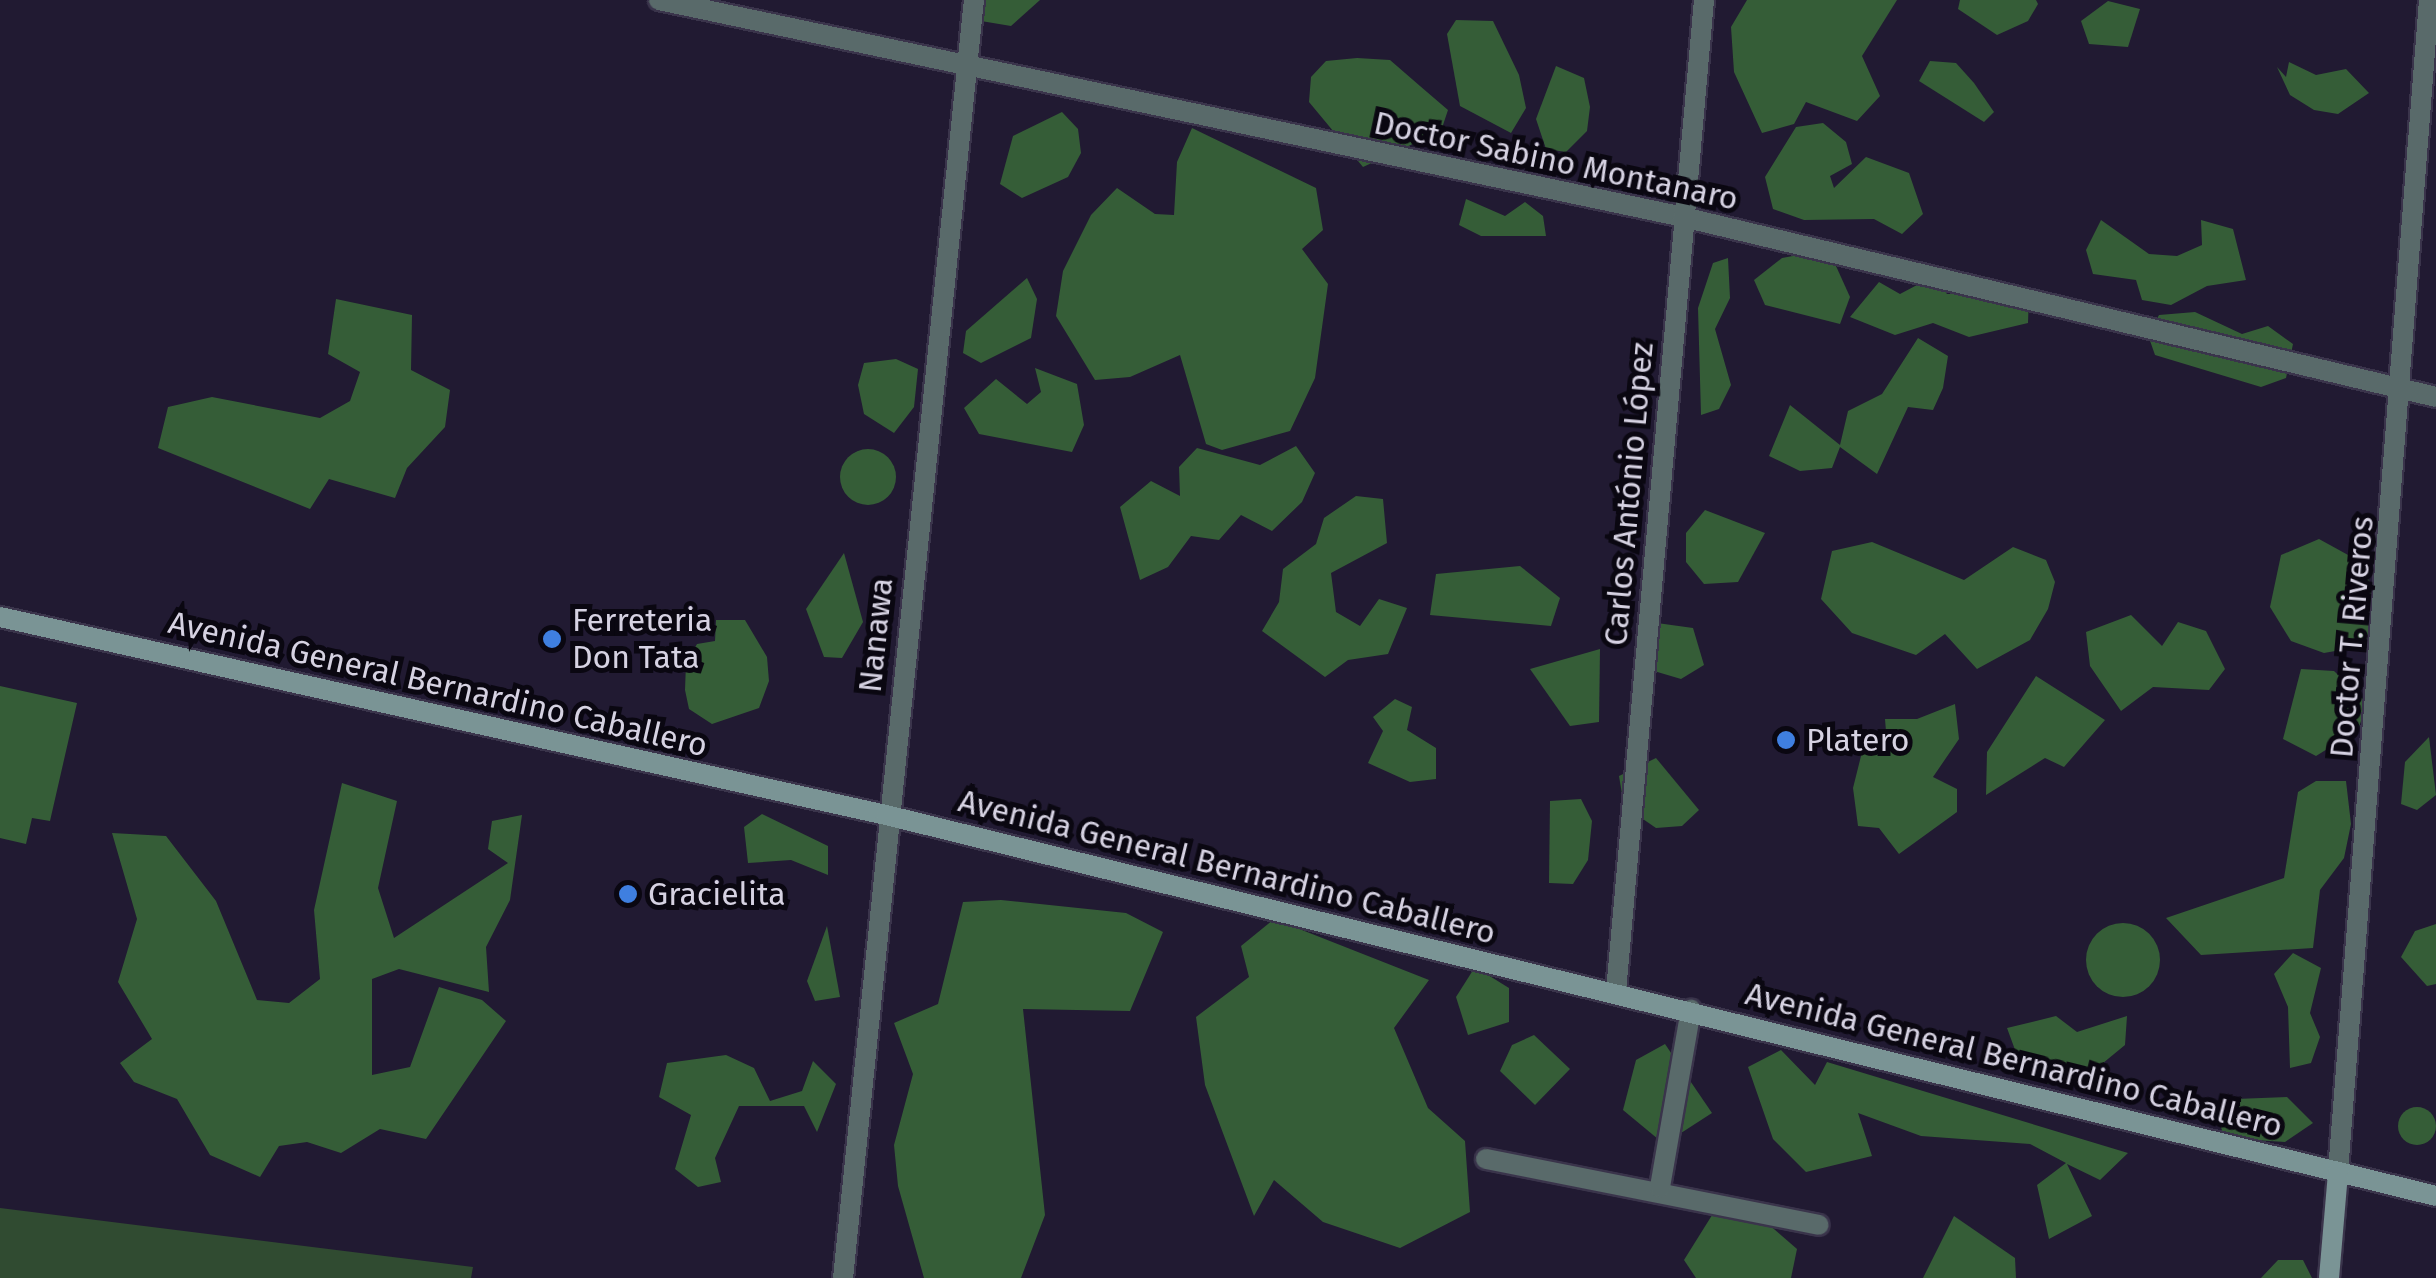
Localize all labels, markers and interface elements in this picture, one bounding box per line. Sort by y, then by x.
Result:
street label: Doctor Sabino Montanaro [1370,104,1742,218]
street label: Carlos António López [1597,341,1661,647]
street label: Doctor T. Riveros [2322,515,2382,759]
street label: Nanawa [851,576,901,694]
place label: Ferreteria Don Tata [572,602,713,677]
street label: Avenida General Bernardino Caballero [165,603,711,765]
marker: Ferreteria Don Tata [541,628,563,650]
place label: Platero [1806,721,1909,759]
marker: Platero [1775,729,1797,751]
street label: Avenida General Bernardino Caballero [955,782,1499,952]
place label: Gracielita [648,875,786,913]
marker: Gracielita [617,883,639,905]
street label: Avenida General Bernardino Caballero [1742,975,2286,1145]

